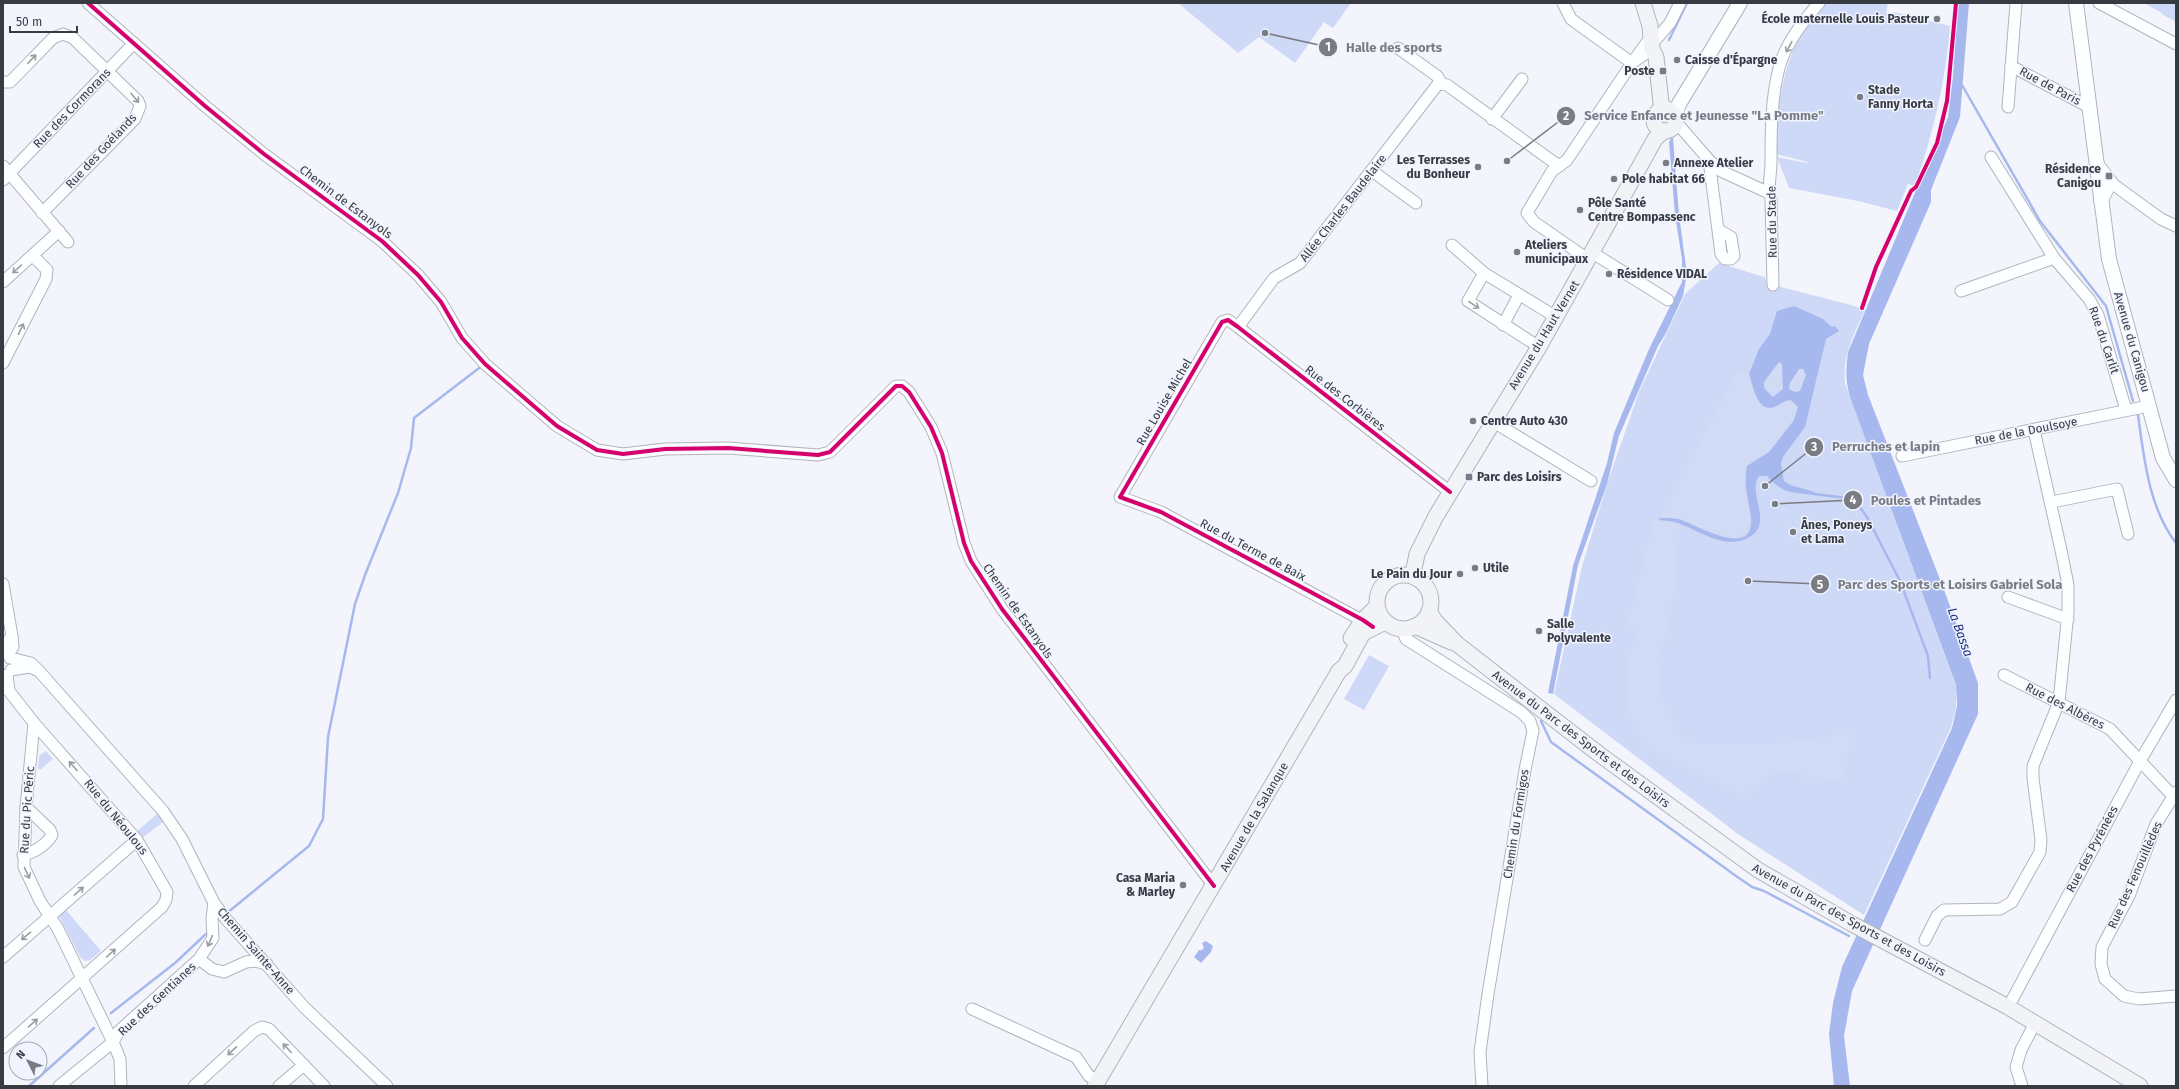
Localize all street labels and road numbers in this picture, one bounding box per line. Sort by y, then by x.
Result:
street label: Rue de Paris [2017,64,2083,108]
street label: Rue des Cormorans [30,65,114,151]
street label: Rue des Goélands [63,110,140,191]
street label: Allée Charles Baudelaire [1297,152,1389,264]
street label: Chemin de Estanyols [297,163,395,242]
street label: Rue du Stade [1764,186,1780,258]
street label: Avenue du Haut Vernet [1506,277,1583,392]
street label: Avenue du Canigou [2111,290,2153,394]
street label: Rue du Carlit [2086,304,2122,376]
street label: Rue Louise Michel [1133,356,1195,448]
street label: Rue des Corbières [1302,362,1388,434]
street label: Rue de la Doulsoye [1974,414,2078,448]
street label: Rue du Terme de Baix [1198,516,1309,584]
street label: Chemin de Estanyols [980,561,1056,661]
street label: Avenue du Parc des Sports et des Loisirs [1489,668,1673,811]
street label: Rue des Albères [2023,680,2107,732]
street label: Avenue de la Salanque [1217,760,1291,874]
street label: Rue du Pic Péric [17,766,37,854]
street label: Chemin du Formigos [1500,768,1532,880]
street label: Rue du Néoulous [81,776,151,858]
street label: Rue des Pyrénées [2063,803,2121,895]
street label: Rue des Fenouillèdes [2105,819,2165,931]
street label: Avenue du Parc des Sports et des Loisirs [1750,861,1948,979]
street label: Chemin Sainte-Anne [214,905,298,997]
street label: Rue des Gentianes [115,959,199,1039]

